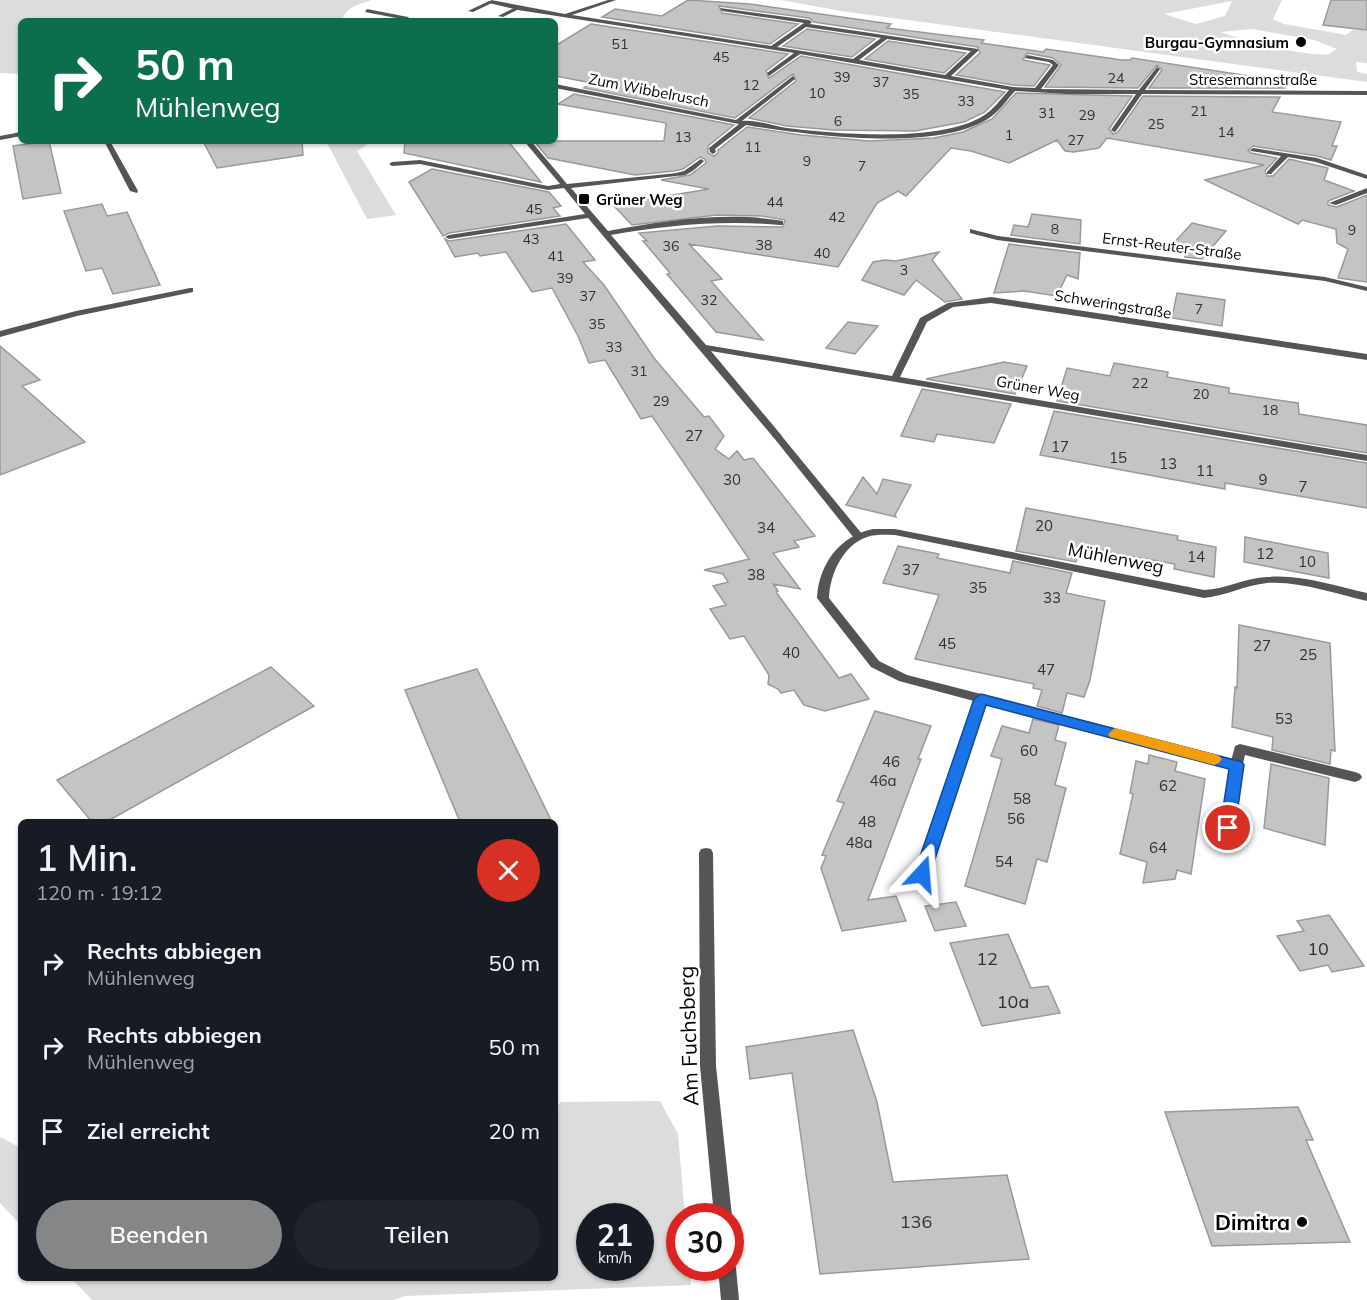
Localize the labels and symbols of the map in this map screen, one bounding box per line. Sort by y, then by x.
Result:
place label: Burgau-Gymnasium [1145,33,1289,52]
house number: 51 [612,35,628,53]
marker: Burgau-Gymnasium [1294,35,1308,49]
house number: 45 [713,48,729,66]
house number: 39 [834,68,850,86]
street label: Zum Wibbelrusch [587,69,711,111]
house number: 24 [1108,69,1125,87]
street label: Stresemannstraße [1189,70,1317,89]
house number: 37 [873,73,889,91]
house number: 12 [743,76,759,94]
house number: 10 [809,84,825,102]
house number: 35 [903,85,919,103]
house number: 33 [958,92,974,110]
house number: 21 [1191,102,1207,120]
house number: 31 [1039,104,1055,122]
house number: 29 [1079,106,1095,124]
house number: 6 [834,112,842,130]
house number: 25 [1148,115,1164,133]
house number: 14 [1218,123,1235,141]
house number: 1 [1005,126,1013,144]
house number: 13 [675,128,691,146]
house number: 27 [1068,131,1084,149]
house number: 11 [745,138,761,156]
house number: 9 [803,152,811,170]
house number: 7 [858,157,866,175]
place label: Grüner Weg [596,190,683,209]
marker: Grüner Weg [577,192,591,206]
house number: 44 [767,193,784,211]
house number: 45 [526,200,542,218]
house number: 42 [829,208,845,226]
house number: 8 [1051,220,1059,238]
house number: 9 [1348,221,1356,239]
street label: Ernst-Reuter-Straße [1101,228,1243,264]
house number: 43 [523,230,539,248]
house number: 38 [756,236,772,254]
house number: 36 [663,237,679,255]
house number: 40 [814,244,830,262]
house number: 41 [548,247,564,265]
house number: 3 [900,261,908,279]
house number: 39 [557,269,573,287]
street label: Schweringstraße [1053,285,1173,323]
house number: 37 [580,287,596,305]
house number: 32 [701,291,717,309]
house number: 7 [1195,300,1203,318]
house number: 35 [589,315,605,333]
house number: 33 [606,338,622,356]
house number: 31 [631,362,647,380]
street label: Grüner Weg [995,371,1081,405]
house number: 22 [1132,374,1148,392]
house number: 20 [1193,385,1209,403]
house number: 29 [653,392,669,410]
house number: 18 [1262,401,1278,419]
house number: 27 [685,426,703,445]
house number: 17 [1051,437,1069,456]
house number: 15 [1109,448,1127,467]
house number: 13 [1159,454,1177,473]
house number: 11 [1196,461,1214,480]
house number: 30 [723,470,741,489]
house number: 9 [1258,470,1268,489]
house number: 7 [1298,477,1308,496]
house number: 20 [1035,516,1053,535]
house number: 34 [757,518,775,537]
street label: Mühlenweg [1066,537,1166,579]
house number: 12 [1256,544,1274,563]
house number: 14 [1187,547,1205,566]
house number: 10 [1298,552,1316,571]
house number: 37 [902,560,920,579]
house number: 38 [747,565,765,584]
house number: 35 [969,578,987,597]
house number: 33 [1043,588,1061,607]
house number: 45 [938,634,956,653]
house number: 27 [1253,636,1271,655]
house number: 40 [782,643,800,662]
house number: 25 [1299,645,1317,664]
house number: 47 [1037,660,1055,679]
house number: 53 [1275,709,1293,728]
house number: 60 [1020,741,1038,760]
house number: 46 [882,752,900,771]
house number: 46a [869,771,897,790]
house number: 62 [1159,776,1177,795]
house number: 58 [1013,789,1031,808]
pin [1202,802,1253,853]
house number: 56 [1007,809,1025,828]
house number: 48 [858,812,876,831]
house number: 48a [845,833,873,852]
house number: 64 [1149,838,1167,857]
position arrow [890,842,954,906]
house number: 54 [995,852,1013,871]
house number: 10 [1307,937,1329,960]
house number: 12 [976,947,998,970]
street label: Am Fuchsberg [673,965,703,1107]
house number: 10a [997,990,1029,1013]
speed limit sign: 30 [666,1203,744,1281]
place label: Dimitra [1215,1209,1290,1235]
house number: 136 [900,1210,932,1233]
marker: Dimitra [1295,1215,1309,1229]

